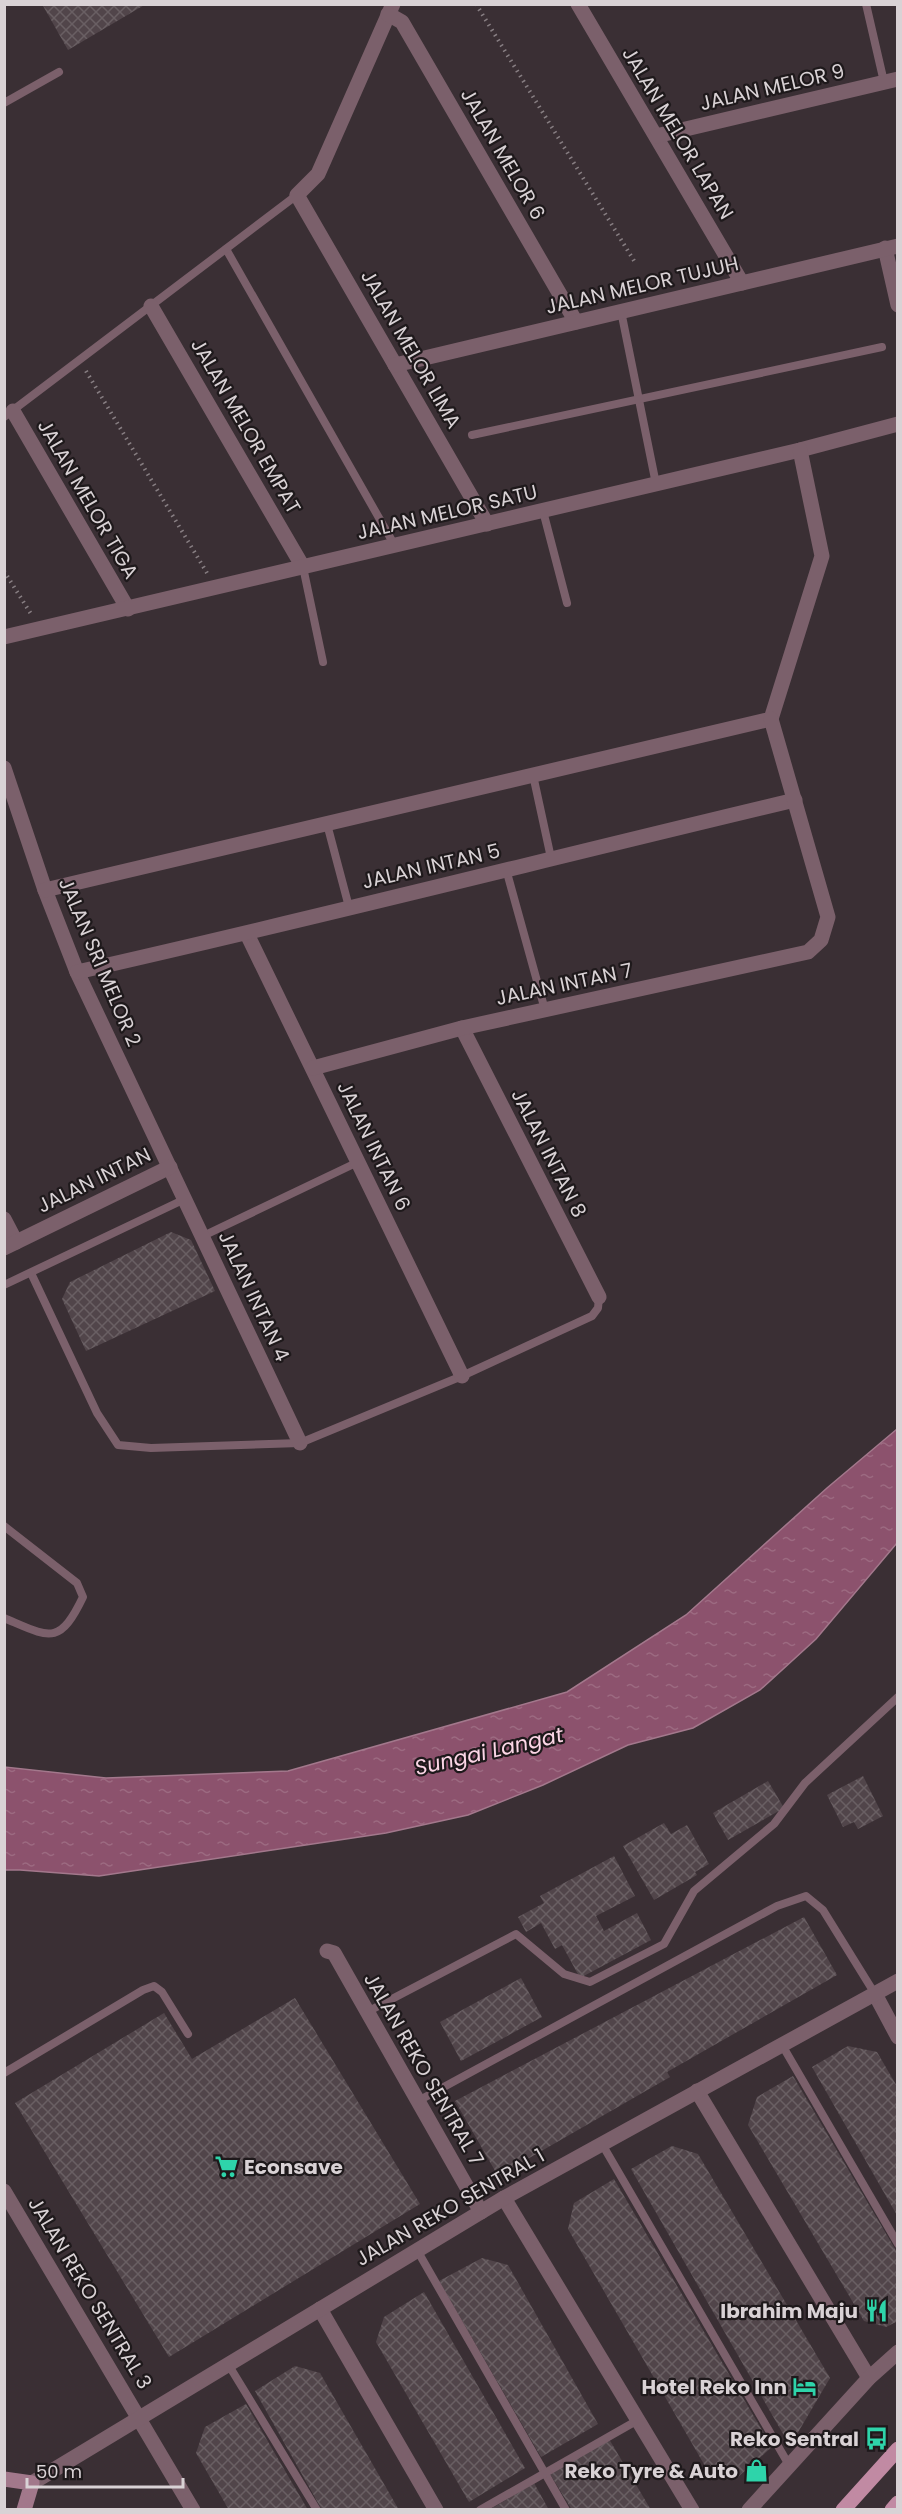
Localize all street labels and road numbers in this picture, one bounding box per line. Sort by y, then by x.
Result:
street label: JALAN MELOR LAPAN [615,42,741,224]
street label: JALAN MELOR 9 [697,57,847,117]
street label: JALAN MELOR 6 [454,83,552,225]
street label: JALAN MELOR TUJUH [543,249,741,321]
street label: JALAN MELOR LIMA [354,264,468,434]
street label: JALAN MELOR EMPAT [184,333,308,519]
street label: JALAN MELOR TIGA [31,414,145,584]
street label: JALAN MELOR SATU [354,478,540,546]
street label: JALAN INTAN 5 [359,837,503,895]
street label: JALAN SRI MELOR 2 [52,873,148,1051]
street label: JALAN INTAN 7 [493,956,635,1012]
street label: JALAN INTAN 6 [331,1077,417,1215]
street label: JALAN INTAN 8 [505,1084,593,1222]
street label: JALAN INTAN [33,1140,155,1220]
street label: JALAN INTAN 4 [212,1226,296,1366]
street label: JALAN REKO SENTRAL 7 [357,1967,491,2171]
street label: JALAN REKO SENTRAL 1 [350,2141,550,2273]
street label: JALAN REKO SENTRAL 3 [22,2192,158,2394]

